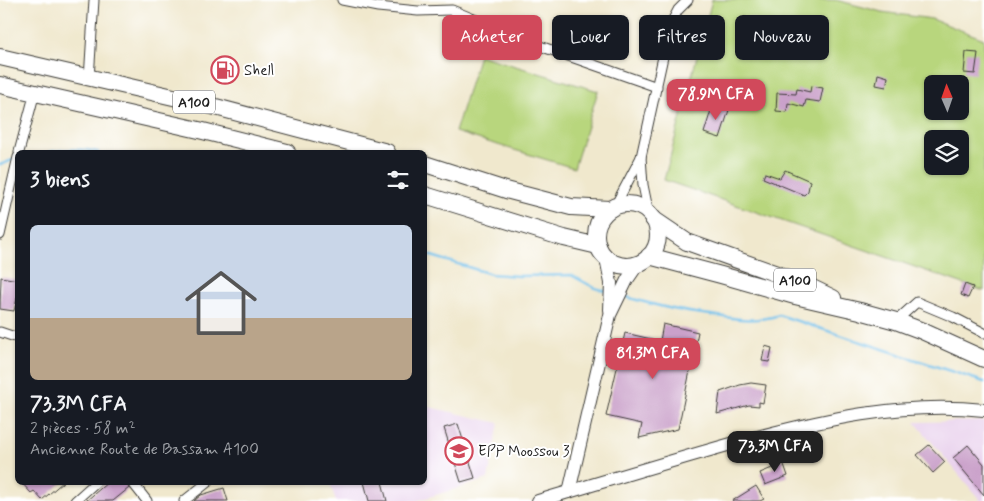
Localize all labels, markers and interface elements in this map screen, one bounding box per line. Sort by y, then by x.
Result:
chip: Acheter [442,15,542,60]
chip: Louer [552,15,629,60]
chip: Filtres [639,15,725,60]
chip: Nouveau [735,15,829,60]
fuel station icon: Shell [210,55,240,85]
place label: Shell [244,61,274,81]
north arrow [924,75,969,120]
map controls [924,75,969,175]
pin: 78.9M CFA [659,78,773,121]
text: 78.9M CFA [678,84,754,105]
road number: A100 [173,90,215,114]
button: layers [924,130,969,175]
text: 3 biens [30,166,90,194]
icon: filters [384,166,412,194]
icon: home [176,258,266,348]
road number: A100 [774,268,816,292]
pin: 81.3M CFA [596,338,710,380]
text: 81.3M CFA [616,343,690,364]
text: 73.3M CFA [30,390,127,418]
text: 2 pièces · 58 m² [30,418,136,439]
pin: 73.3M CFA [718,430,832,473]
school or university icon: EPP Moossou 3 [444,436,474,466]
text: 73.3M CFA [738,436,812,457]
text: Ancienne Route de Bassam A100 [30,439,259,460]
place label: EPP Moossou 3 [478,442,570,462]

